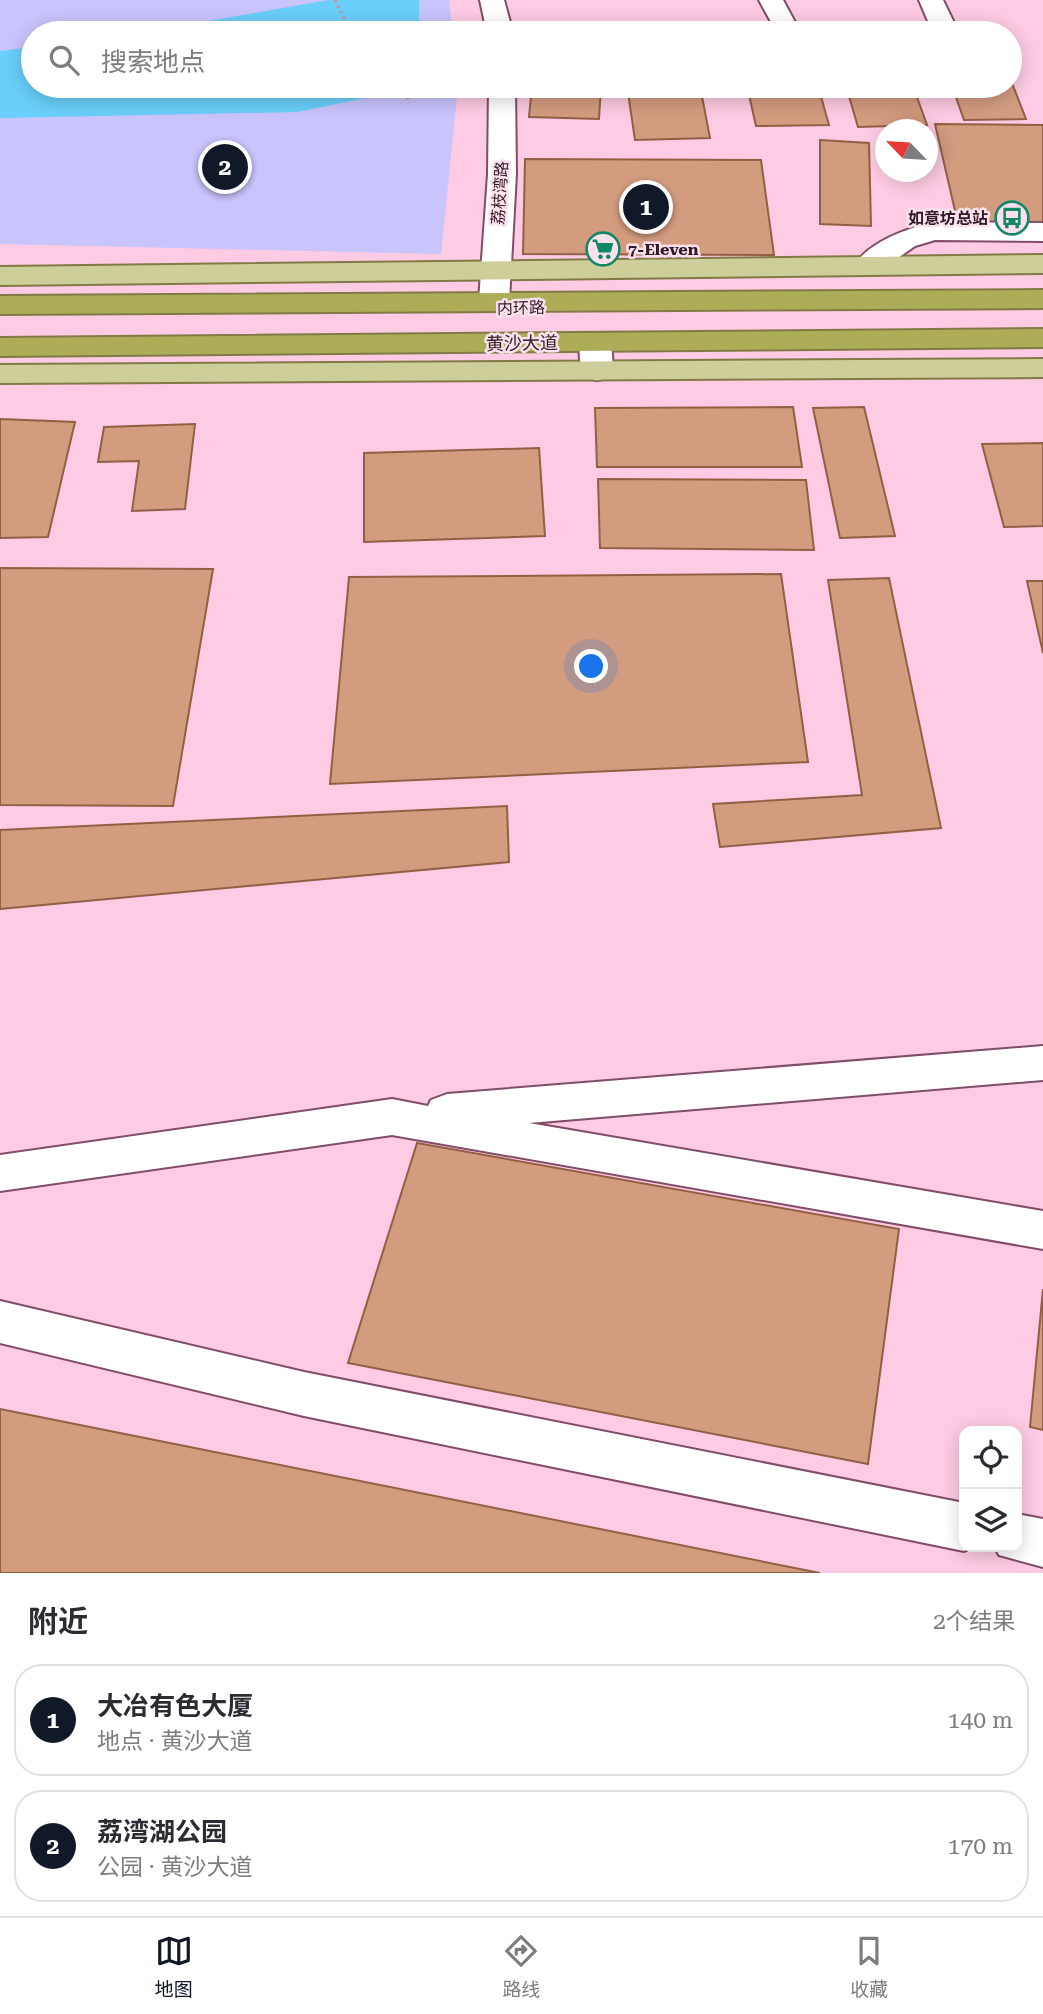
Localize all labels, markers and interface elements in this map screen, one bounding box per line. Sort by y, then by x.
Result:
search box [21,21,1022,98]
icon: search [45,41,83,79]
text: 搜索地点 [101,47,205,77]
north arrow [875,119,938,182]
pin: 2 [202,141,248,193]
street label: 荔枝湾路 [488,160,512,226]
pin: 1 [623,181,669,233]
bus stop icon: 如意坊总站 [993,199,1031,237]
place label: 如意坊总站 [908,209,988,228]
supermarket icon: 7-Eleven [584,230,622,268]
place label: 7-Eleven [628,240,699,259]
street label: 内环路 [497,298,545,318]
street label: 黄沙大道 [486,332,558,354]
your location [574,649,608,683]
map controls [959,1426,1022,1552]
button: locate [959,1426,1022,1489]
button: layers [959,1489,1022,1552]
text: 附近 [28,1604,88,1639]
text: 2个结果 [933,1608,1015,1635]
text: 大冶有色大厦 [97,1691,253,1721]
text: 1 [47,1707,59,1734]
text: 140 m [948,1707,1013,1734]
text: 地点 · 黄沙大道 [97,1728,252,1755]
text: 荔湾湖公园 [97,1817,227,1847]
text: 2 [47,1833,59,1860]
text: 170 m [948,1833,1013,1860]
text: 公园 · 黄沙大道 [97,1854,252,1881]
tab: 地图 [155,1932,193,2001]
tab: 路线 [502,1932,540,2001]
tab: 收藏 [850,1932,888,2001]

